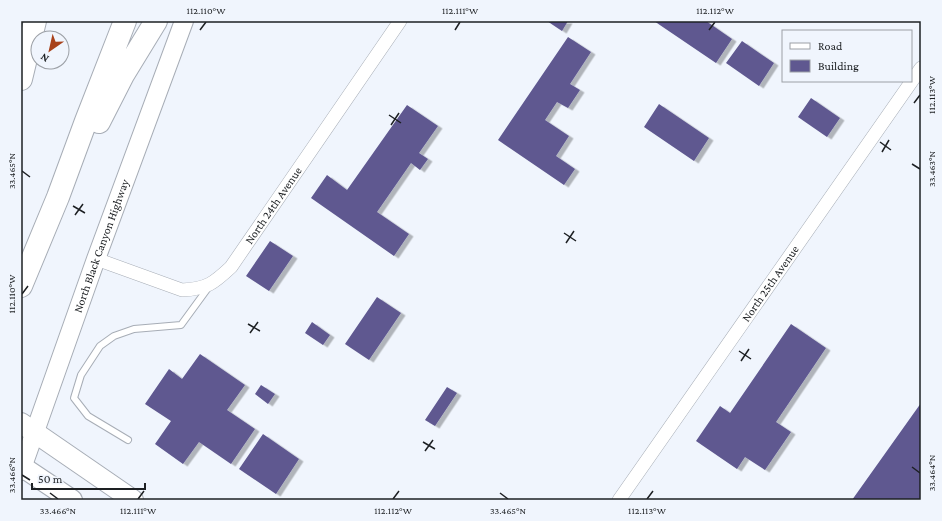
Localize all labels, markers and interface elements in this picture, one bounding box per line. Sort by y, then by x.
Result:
text: 112.110°W [187,5,226,16]
text: 112.111°W [442,5,479,16]
text: 112.112°W [696,5,735,16]
north arrow [30,30,70,70]
legend [782,30,912,82]
text: Road [818,39,843,53]
text: N [38,51,51,65]
text: Building [818,59,859,73]
text: 112.113°W [926,75,937,114]
text: 33.463°N [926,151,937,187]
text: 33.465°N [6,153,17,189]
street label: North 24th Avenue [242,164,305,247]
street label: North Black Canyon Highway [71,177,132,315]
street label: North 25th Avenue [739,243,802,325]
text: 112.110°W [6,274,17,313]
text: 33.464°N [926,454,937,491]
text: 33.466°N [6,456,17,493]
scale bar [32,465,145,491]
text: 50 m [38,472,63,486]
text: 33.466°N [40,505,77,516]
text: 112.111°W [120,505,157,516]
text: 112.112°W [374,505,413,516]
text: 33.465°N [490,505,526,516]
text: 112.113°W [628,505,667,516]

